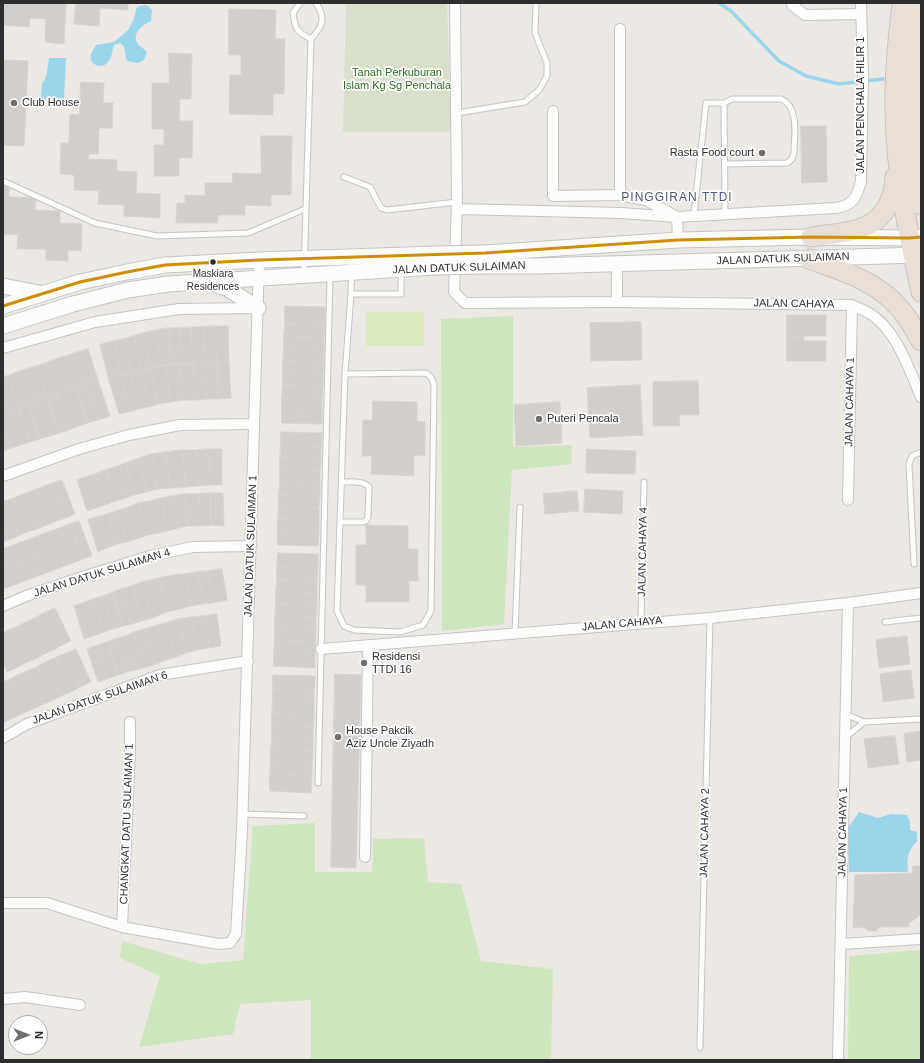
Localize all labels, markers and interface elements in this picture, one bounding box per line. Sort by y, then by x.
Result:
street label: JALAN PENCHALA HILIR 1 [854,37,868,173]
park label: Tanah Perkuburan Islam Kg Sg Penchala [343,66,451,92]
place label: Club House [22,96,79,110]
marker: Club House [9,98,19,108]
place label: Rasta Food court [670,146,754,160]
marker: Rasta Food court [757,148,767,158]
district label: PINGGIRAN TTDI [621,191,733,205]
street label: JALAN DATUK SULAIMAN [716,250,850,268]
marker: Maskiara Residences [208,257,218,267]
street label: JALAN DATUK SULAIMAN [392,259,526,277]
place label: Maskiara Residences [187,268,239,292]
street label: JALAN CAHAYA [753,297,835,311]
street label: JALAN CAHAYA 1 [843,357,857,447]
place label: Puteri Pencala [547,412,619,426]
marker: Puteri Pencala [534,414,544,424]
street label: JALAN DATUK SULAIMAN 1 [242,475,260,617]
street label: JALAN CAHAYA 4 [636,507,650,597]
street label: JALAN DATUK SULAIMAN 4 [32,546,172,600]
street label: JALAN CAHAYA [581,614,663,634]
place label: Residensi TTDI 16 [372,650,420,676]
marker: Residensi TTDI 16 [359,658,369,668]
street label: JALAN DATUK SULAIMAN 6 [31,669,169,727]
place label: House Pakcik Aziz Uncle Ziyadh [346,724,434,750]
marker: House Pakcik Aziz Uncle Ziyadh [333,732,343,742]
street label: CHANGKAT DATU SULAIMAN 1 [118,743,136,905]
street label: JALAN CAHAYA 1 [836,787,850,877]
street label: JALAN CAHAYA 2 [698,788,712,878]
north arrow [8,1015,48,1055]
text: N [33,1031,45,1039]

